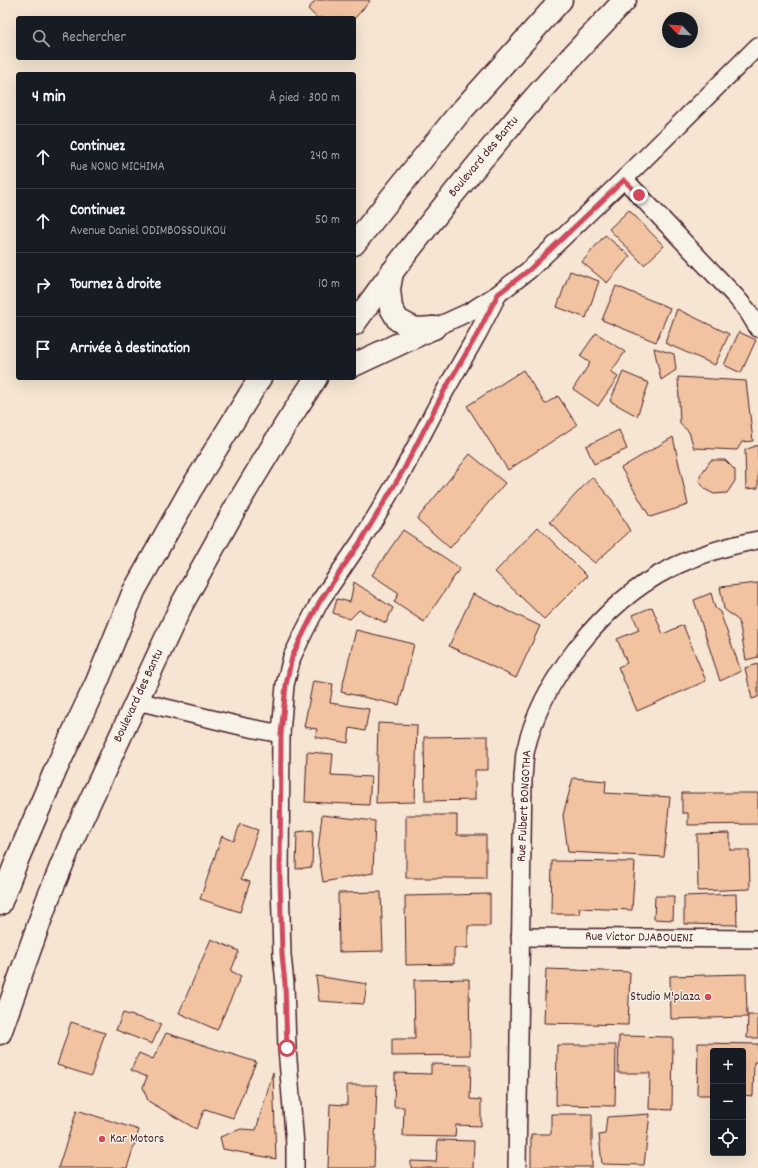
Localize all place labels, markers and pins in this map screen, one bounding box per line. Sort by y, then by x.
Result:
place label: Studio M'plaza [630,988,701,1007]
marker: Studio M'plaza [703,992,713,1002]
place label: Kar Motors [110,1130,164,1149]
marker: Kar Motors [97,1134,107,1144]

